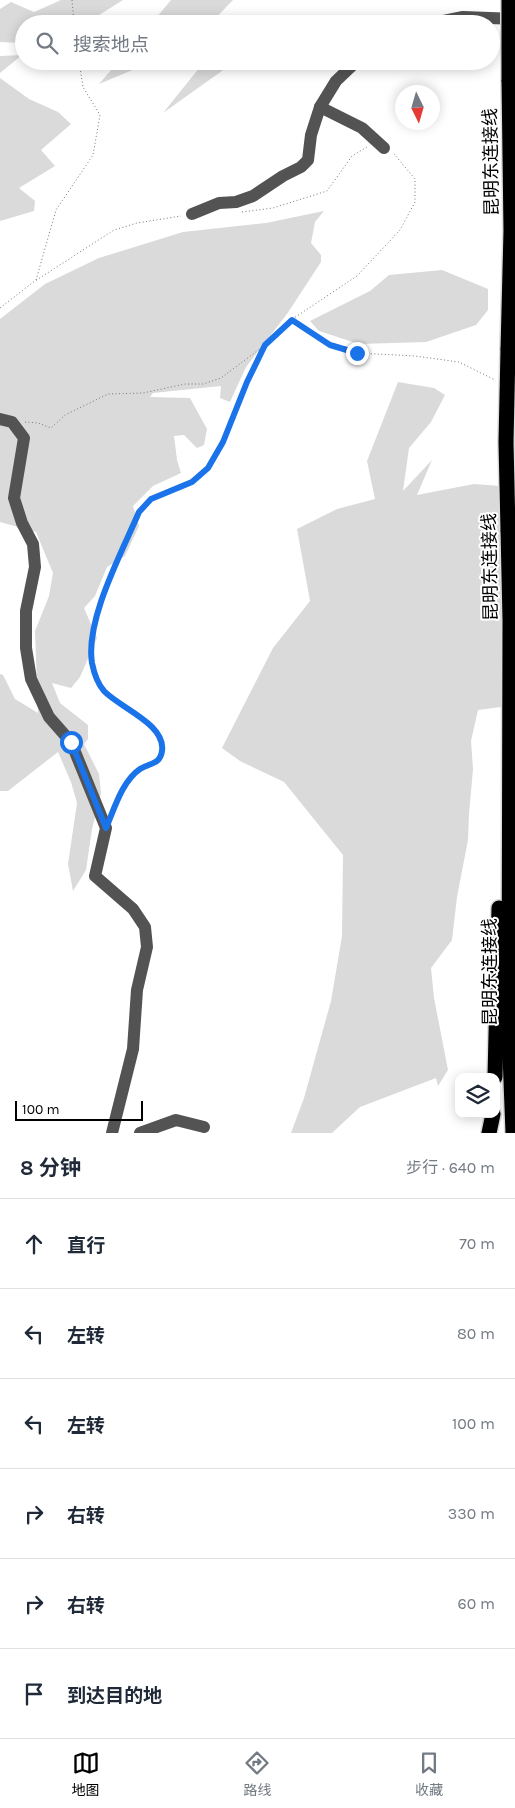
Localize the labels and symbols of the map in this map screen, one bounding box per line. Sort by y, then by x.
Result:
north arrow [395,85,440,130]
street label: 昆明东连接线 [479,108,503,216]
route end [346,342,369,365]
street label: 昆明东连接线 [478,513,502,621]
route start [60,731,83,754]
street label: 昆明东连接线 [479,918,501,1026]
scale bar [15,1098,142,1121]

